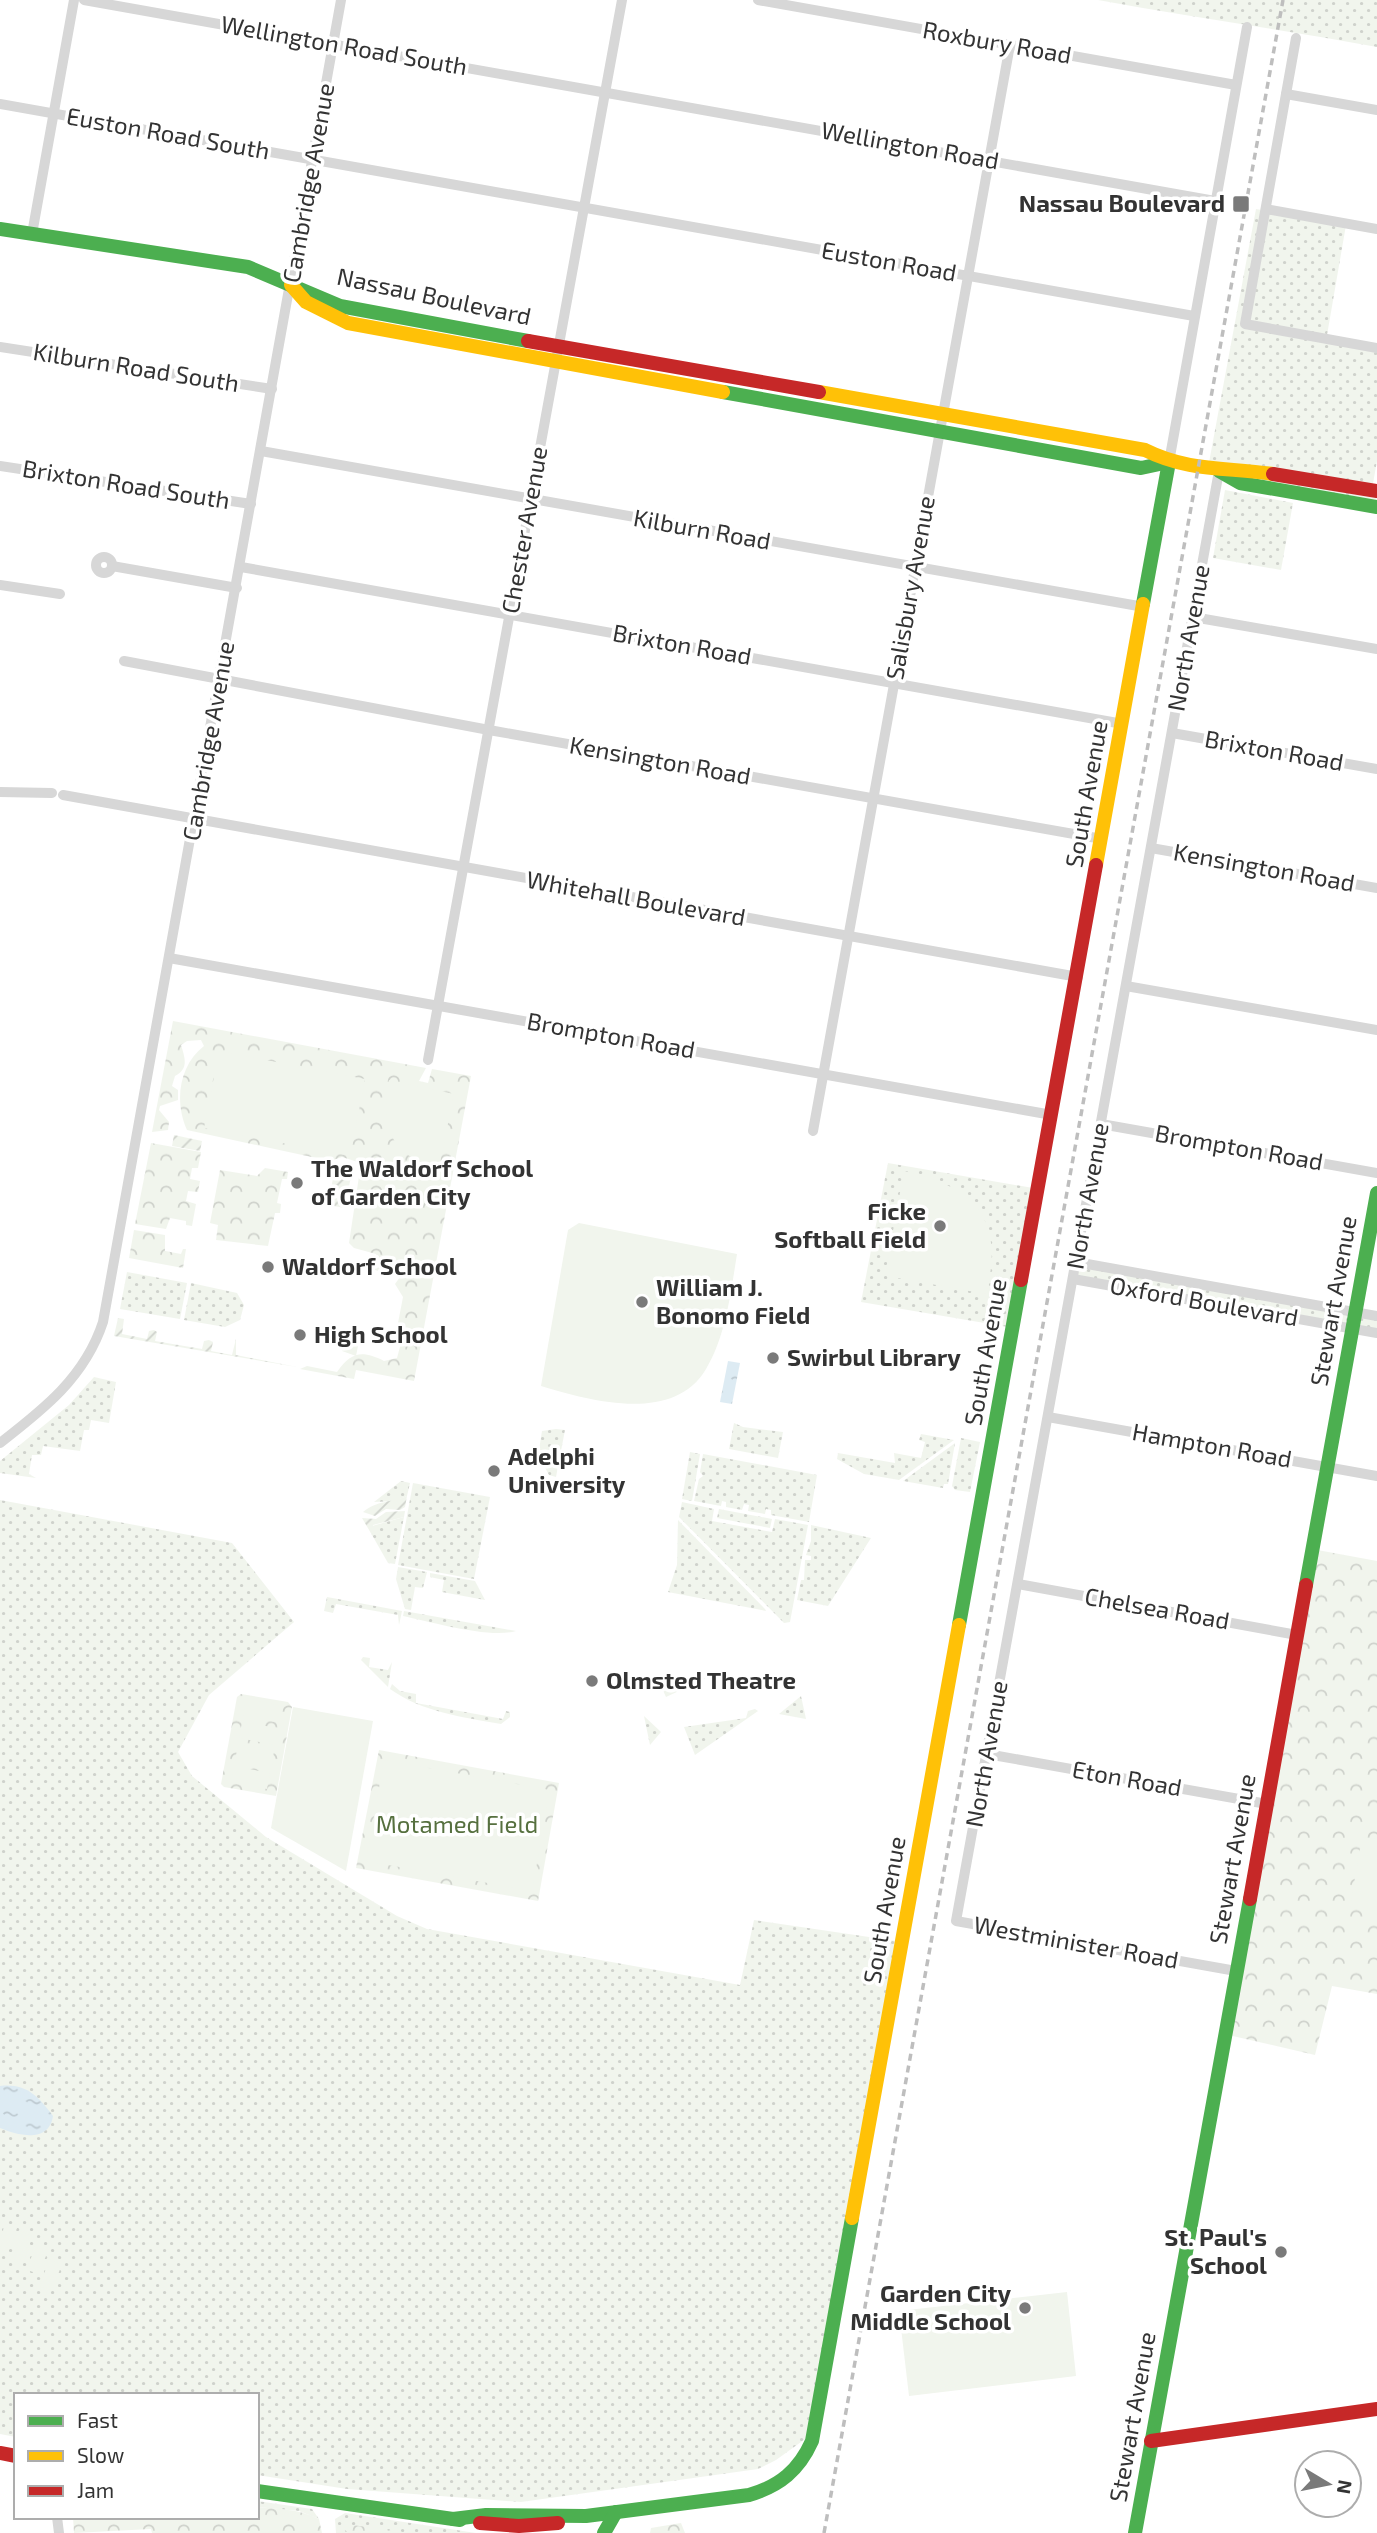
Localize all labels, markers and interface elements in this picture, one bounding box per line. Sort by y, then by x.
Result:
street label: Wellington Road South [219,9,470,80]
street label: Roxbury Road [921,14,1074,69]
street label: Cambridge Avenue [276,81,339,285]
street label: Euston Road South [64,100,272,165]
street label: Wellington Road [819,115,1001,174]
place label: Nassau Boulevard [1019,188,1225,217]
marker: Nassau Boulevard [1231,194,1251,214]
street label: Euston Road [819,234,959,287]
street label: Nassau Boulevard [335,261,534,330]
street label: Kilburn Road South [31,336,241,397]
street label: Chester Avenue [495,444,552,616]
street label: Brixton Road South [20,453,232,514]
street label: Salisbury Avenue [879,494,940,682]
street label: Kilburn Road [631,502,773,555]
street label: North Avenue [1160,562,1215,713]
street label: Brixton Road [611,617,754,670]
street label: Cambridge Avenue [176,639,239,843]
street label: South Avenue [1058,718,1113,870]
street label: Brixton Road [1203,723,1346,776]
street label: Kensington Road [567,729,753,790]
street label: Kensington Road [1171,836,1357,897]
street label: Whitehall Boulevard [524,864,748,931]
street label: Brompton Road [525,1005,698,1064]
street label: Brompton Road [1153,1117,1326,1176]
street label: North Avenue [1059,1120,1114,1271]
place label: The Waldorf School of Garden City [311,1153,533,1210]
marker: The Waldorf School of Garden City [289,1175,305,1191]
place label: Ficke Softball Field [774,1196,926,1253]
street label: Stewart Avenue [1303,1213,1362,1388]
marker: Ficke Softball Field [932,1218,948,1234]
place label: Waldorf School [282,1251,457,1280]
marker: Waldorf School [260,1259,276,1275]
street label: Oxford Boulevard [1108,1270,1301,1331]
place label: William J. Bonomo Field [656,1272,810,1329]
street label: South Avenue [957,1276,1012,1428]
marker: William J. Bonomo Field [634,1294,650,1310]
place label: High School [314,1319,448,1348]
marker: High School [292,1327,308,1343]
place label: Swirbul Library [787,1342,961,1371]
marker: Swirbul Library [765,1350,781,1366]
street label: Hampton Road [1130,1416,1294,1473]
place label: Adelphi University [508,1441,626,1498]
marker: Adelphi University [486,1463,502,1479]
street label: Chelsea Road [1083,1581,1232,1635]
place label: Olmsted Theatre [606,1665,796,1694]
marker: Olmsted Theatre [584,1673,600,1689]
street label: North Avenue [958,1678,1013,1829]
street label: Eton Road [1070,1754,1184,1801]
street label: Stewart Avenue [1202,1771,1261,1946]
park label: Motamed Field [376,1809,538,1838]
street label: South Avenue [856,1834,911,1986]
street label: Westminister Road [972,1909,1181,1974]
place label: St. Paul's School [1164,2222,1267,2279]
marker: St. Paul's School [1273,2244,1289,2260]
place label: Garden City Middle School [850,2278,1011,2335]
marker: Garden City Middle School [1017,2300,1033,2316]
street label: Stewart Avenue [1102,2329,1161,2504]
legend [14,2393,259,2519]
text: Fast [77,2407,118,2432]
text: Slow [77,2442,124,2467]
north arrow [1293,2449,1363,2519]
text: Jam [77,2477,114,2502]
text: N [1333,2478,1358,2496]

